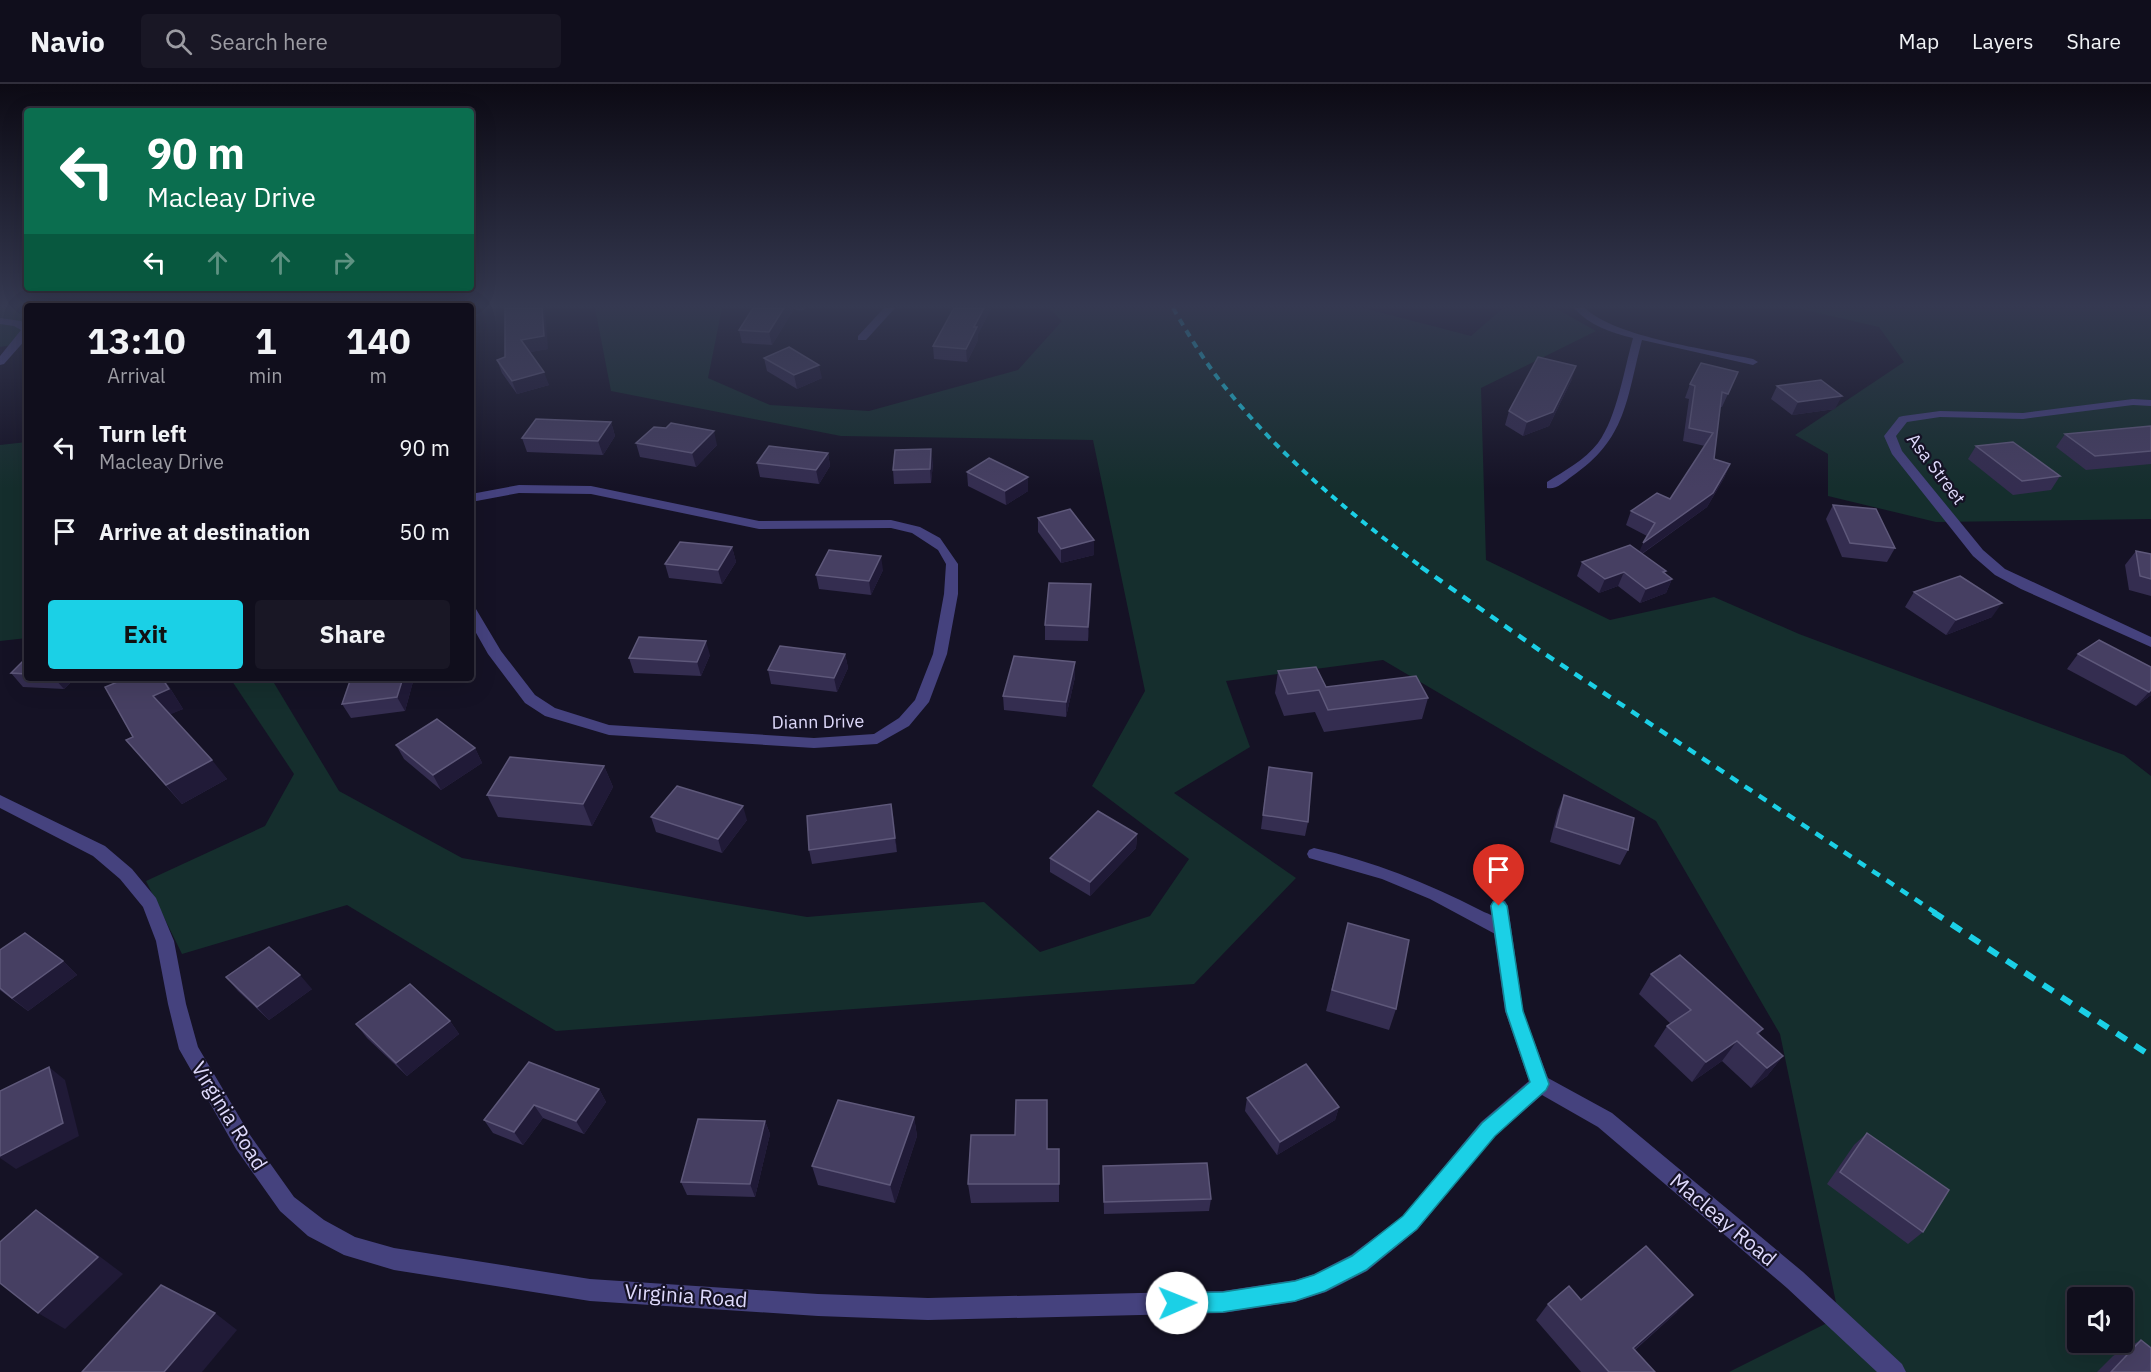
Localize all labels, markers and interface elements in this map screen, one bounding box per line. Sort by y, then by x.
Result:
search box [141,14,561,68]
text: Navio [30,23,105,60]
icon: search [162,25,195,58]
text: Search here [210,27,328,56]
text: Map [1899,27,1939,55]
text: Layers [1972,27,2034,55]
text: Share [2067,27,2121,55]
text: 90 m [147,126,245,181]
icon: left [48,132,126,210]
text: Macleay Drive [147,179,316,214]
icon: left [138,246,171,279]
icon: ahead [201,246,234,279]
icon: ahead [264,246,297,279]
icon: right [327,246,360,279]
text: 13:10 [87,317,186,364]
text: 1 [255,317,277,364]
text: 140 [346,317,411,364]
text: Arrival [107,362,166,389]
text: min [249,362,283,389]
text: m [370,362,387,389]
text: Turn left [99,419,187,448]
street label: Asa Street [1902,428,1971,509]
icon: left [48,431,81,464]
text: 90 m [399,433,450,462]
text: Macleay Drive [99,448,224,475]
icon: arrive [48,515,81,548]
text: Arrive at destination [99,517,310,546]
text: 50 m [399,517,450,546]
button: Exit [48,600,243,669]
button: Share [255,600,450,669]
street label: Diann Drive [771,709,865,734]
pin [1473,844,1524,906]
icon: arrive [1482,853,1515,886]
street label: Virginia Road [185,1056,274,1175]
street label: Macleay Road [1665,1166,1783,1272]
position arrow [1145,1271,1209,1335]
street label: Virginia Road [624,1277,749,1313]
map controls [2067,1287,2133,1353]
button: sound [2067,1287,2133,1353]

